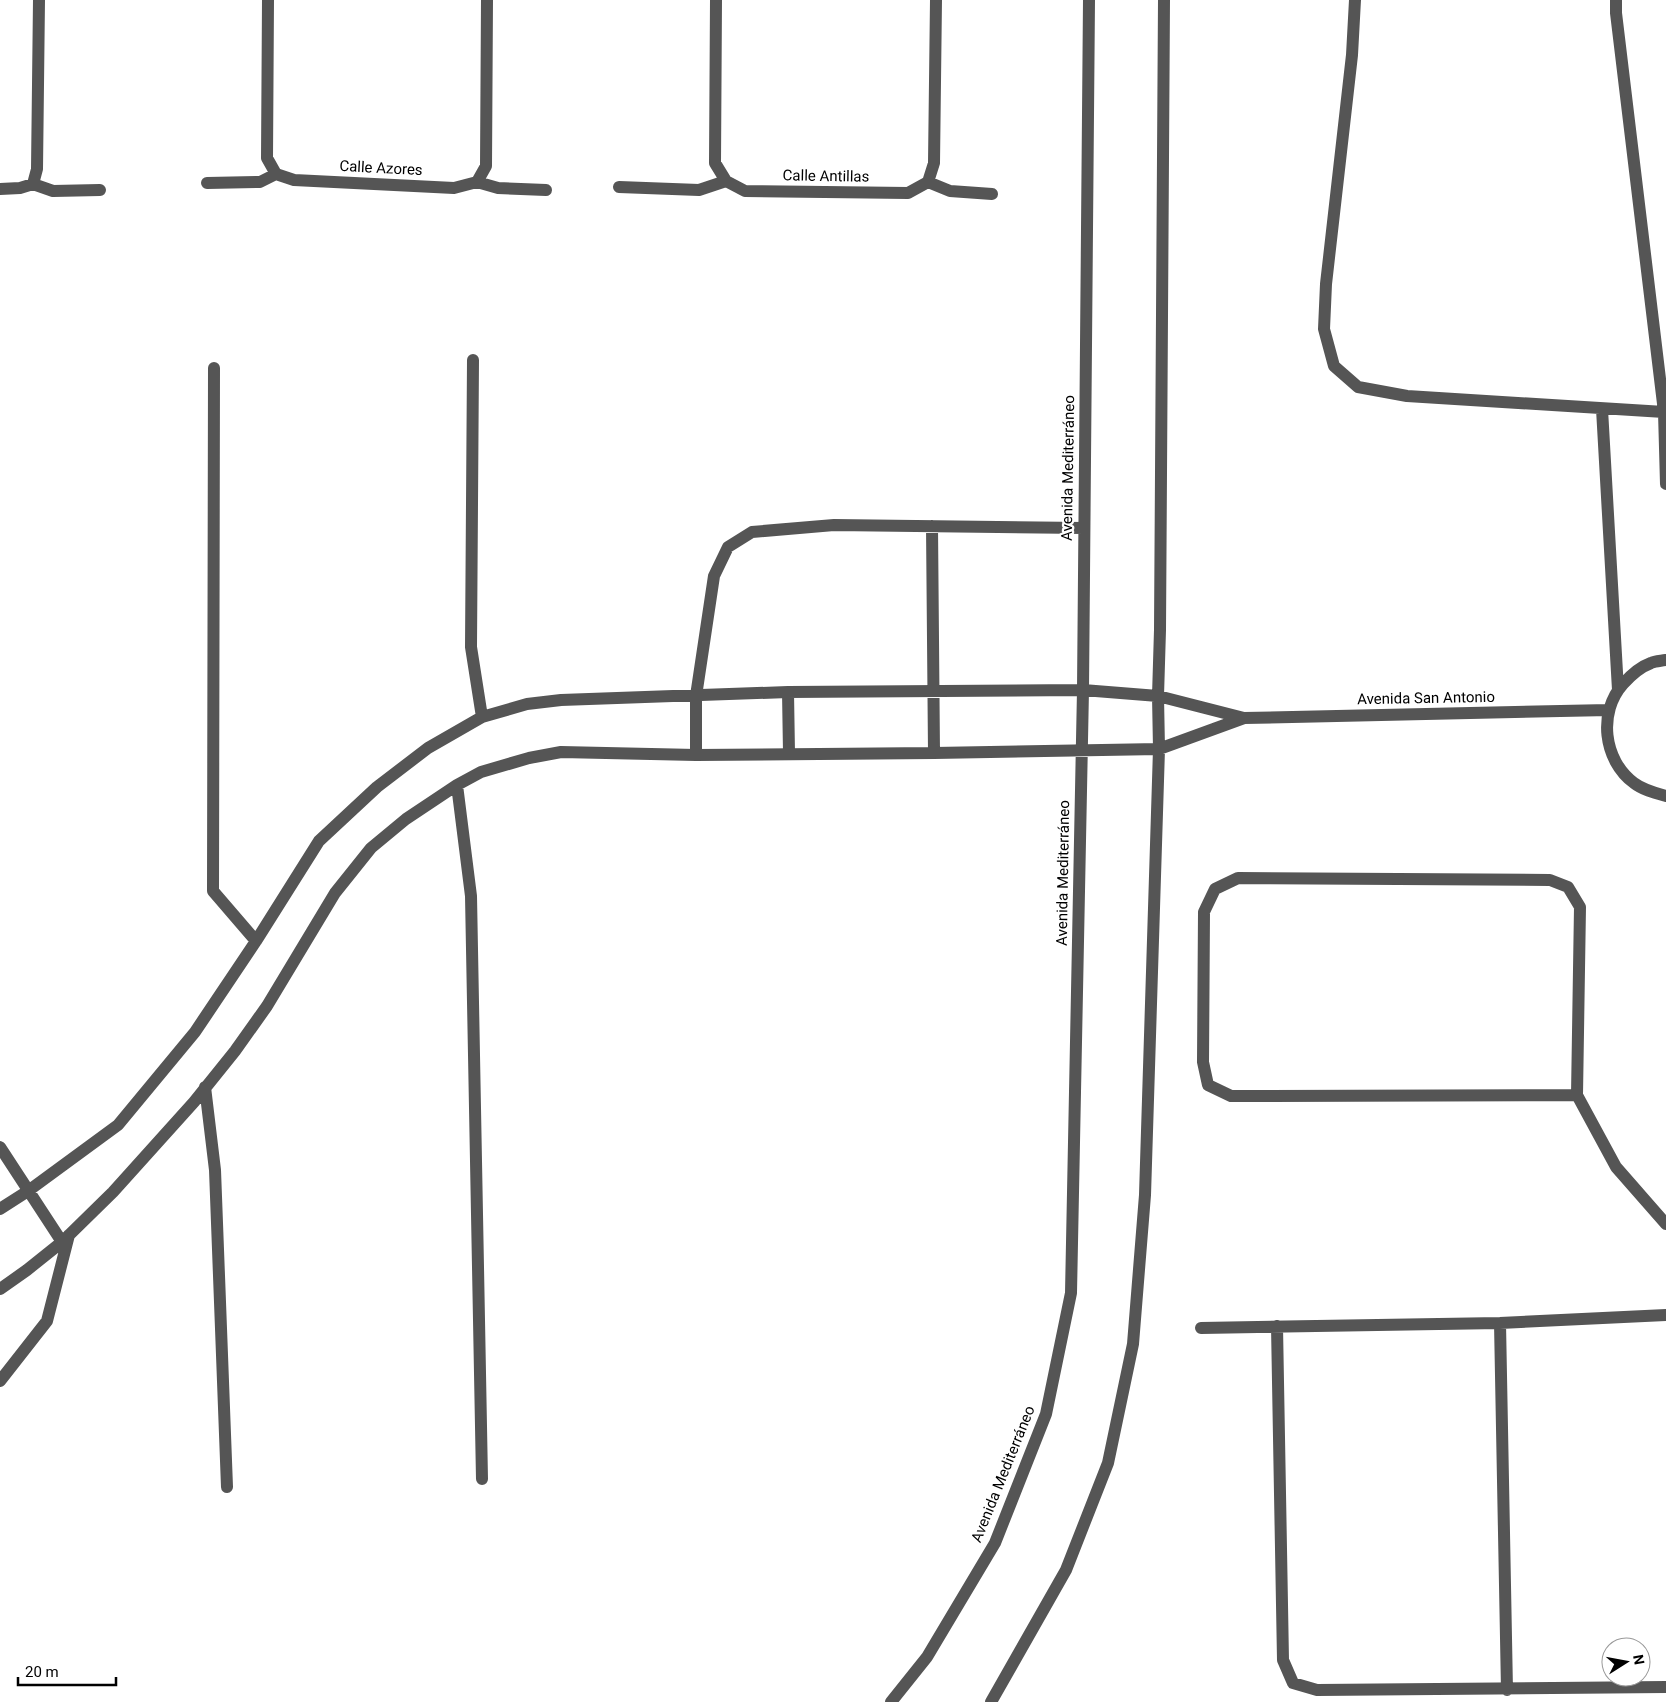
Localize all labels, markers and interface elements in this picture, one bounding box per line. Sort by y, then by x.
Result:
street label: Calle Azores [339,157,423,179]
street label: Calle Antillas [782,166,870,186]
street label: Avenida Mediterráneo [1058,395,1078,541]
street label: Avenida San Antonio [1357,688,1495,708]
street label: Avenida Mediterráneo [1053,800,1073,946]
street label: Avenida Mediterráneo [967,1403,1039,1545]
north arrow [1601,1637,1651,1687]
text: N [1630,1653,1648,1666]
scale bar [18,1654,115,1686]
text: 20 m [25,1663,59,1681]

